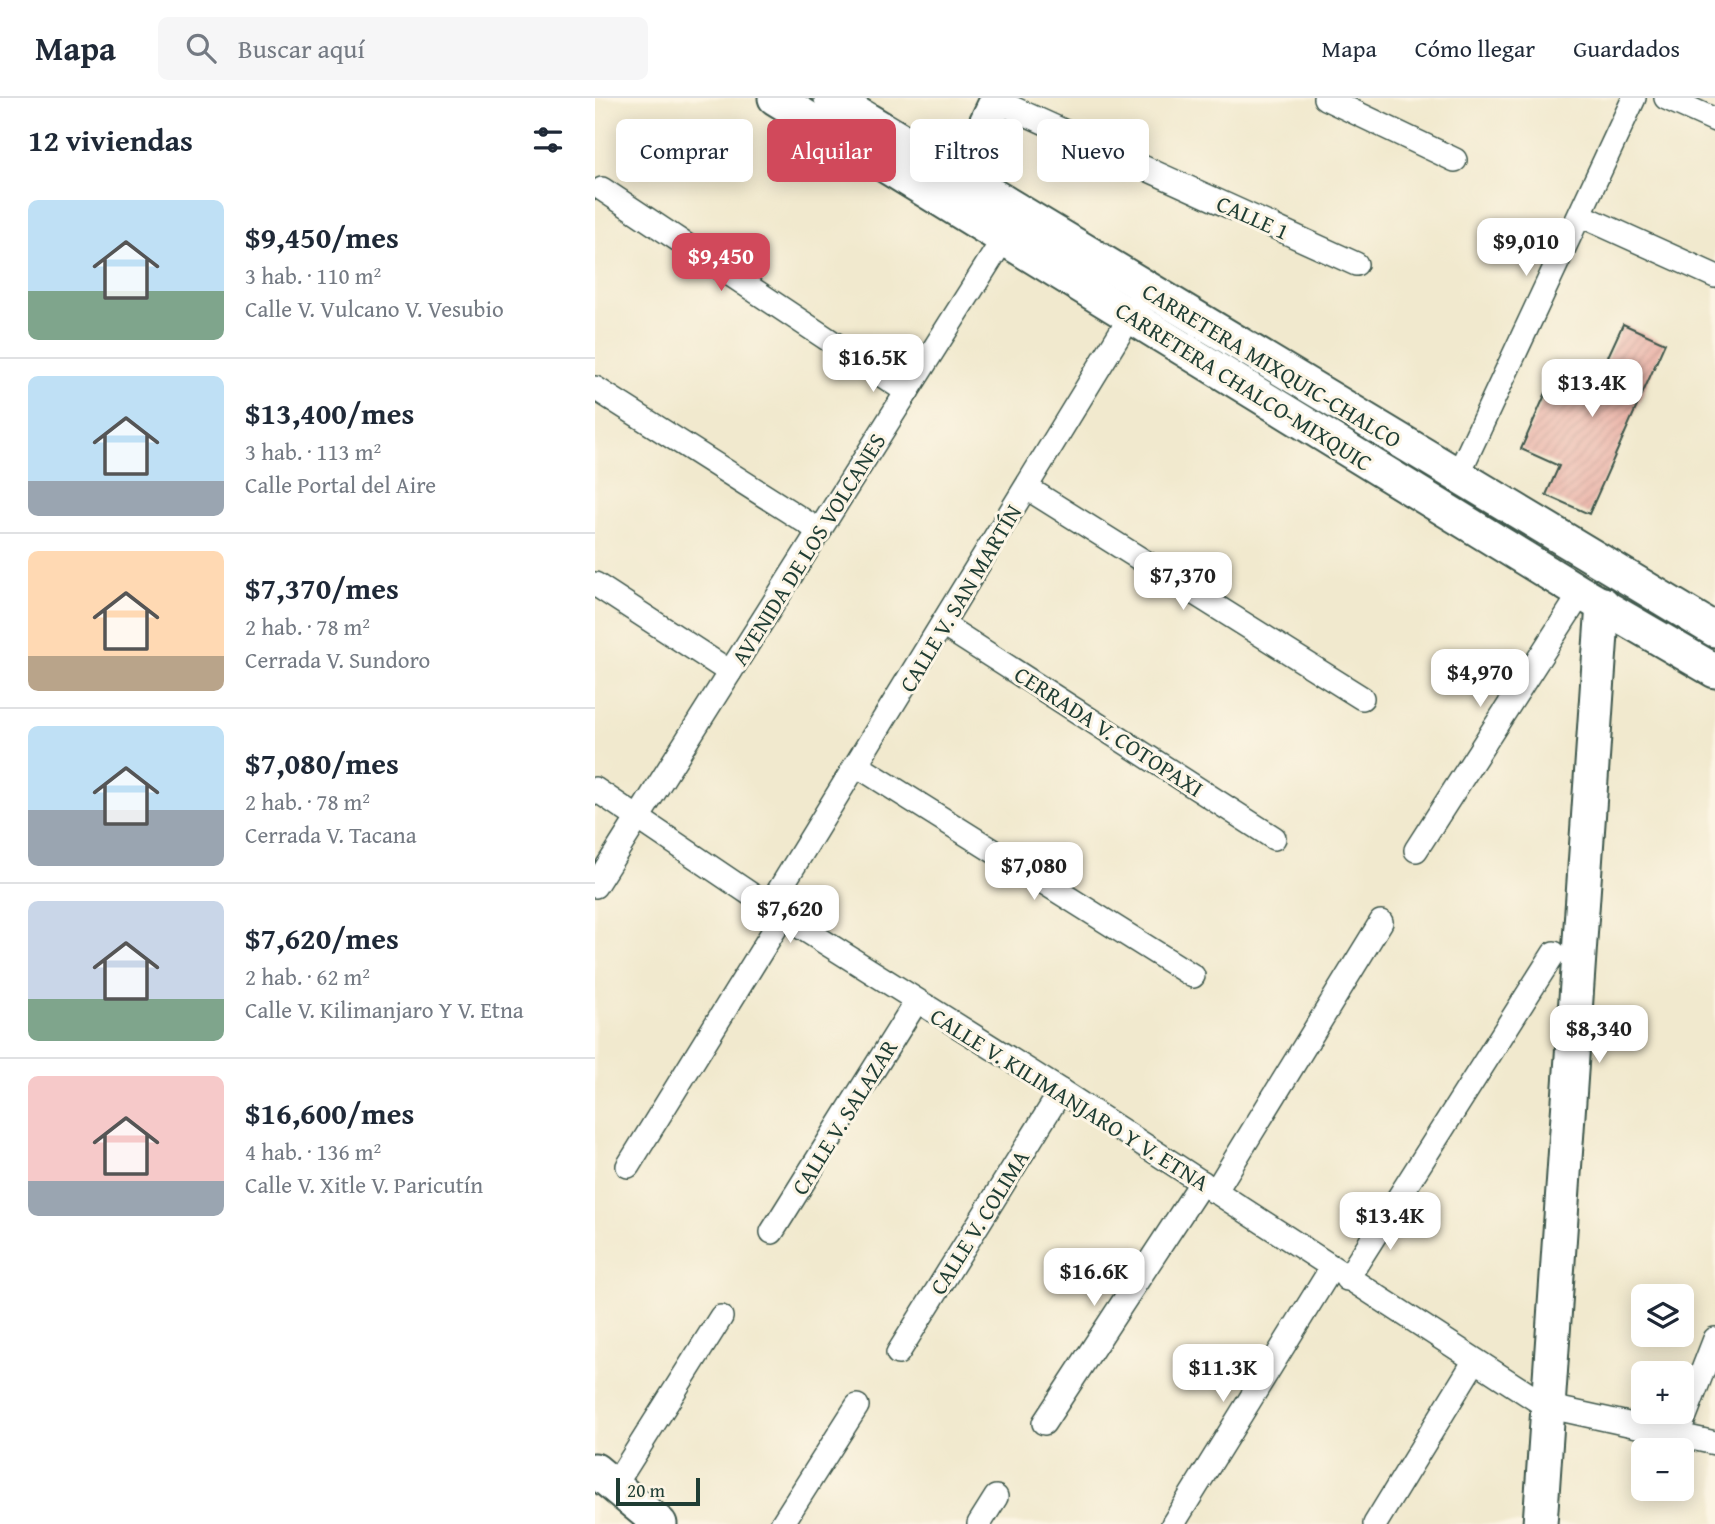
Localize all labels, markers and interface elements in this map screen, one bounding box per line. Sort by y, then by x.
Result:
search box [158,17,648,80]
text: Mapa [35,24,116,72]
icon: search [182,29,220,67]
text: Buscar aquí [238,29,365,68]
text: Mapa [1321,31,1377,66]
text: Cómo llegar [1415,31,1535,66]
text: Guardados [1573,31,1680,66]
text: 12 viviendas [28,118,193,162]
chip: Comprar [616,119,753,182]
chip: Alquilar [767,119,896,182]
chip: Filtros [910,119,1023,182]
chip: Nuevo [1037,119,1149,182]
icon: filters [529,121,567,159]
street label: CALLE 1 [1212,186,1294,248]
text: $9,450/mes [245,215,399,259]
pin: $9,010 [1469,218,1583,278]
text: $9,010 [1493,224,1559,257]
icon: home [84,228,168,312]
pin: $9,450 [664,234,778,293]
text: $9,450 [688,239,754,272]
text: 3 hab. · 110 m² [245,259,381,292]
street label: CARRETERA MIXQUIC-CHALCO [1136,274,1408,456]
text: Calle V. Vulcano V. Vesubio [245,292,504,325]
street label: CARRETERA CHALCO-MIXQUIC [1109,293,1379,479]
pin: $16.5K [816,334,930,394]
text: $16.5K [839,340,907,373]
pin: $13.4K [1535,360,1649,419]
text: $13.4K [1558,365,1626,398]
text: $13,400/mes [245,391,414,435]
icon: home [84,404,168,488]
street label: AVENIDA DE LOS VOLCANES [723,426,893,672]
text: 3 hab. · 113 m² [245,435,381,468]
text: Calle Portal del Aire [245,468,436,501]
street label: CALLE V. SAN MARTÍN [891,498,1029,698]
pin: $7,370 [1126,552,1240,612]
text: $7,370 [1150,558,1216,591]
text: $7,370/mes [245,566,399,610]
icon: home [84,579,168,663]
text: 2 hab. · 78 m² [245,610,370,643]
text: Cerrada V. Sundoro [245,643,430,676]
pin: $4,970 [1423,650,1537,709]
text: $4,970 [1447,655,1513,688]
street label: CERRADA V. COTOPAXI [1008,657,1210,805]
text: $7,080/mes [245,741,399,785]
icon: home [84,754,168,838]
text: 2 hab. · 78 m² [245,785,370,818]
text: Cerrada V. Tacana [245,818,417,851]
pin: $7,080 [977,842,1091,902]
text: $7,080 [1001,848,1067,881]
pin: $7,620 [733,886,847,945]
text: $7,620 [757,891,823,924]
text: $7,620/mes [245,916,399,960]
icon: home [84,929,168,1013]
text: 2 hab. · 62 m² [245,960,370,993]
text: Calle V. Kilimanjaro Y V. Etna [245,993,524,1026]
street label: CALLE V. KILIMANJARO Y V. ETNA [924,999,1216,1199]
pin: $8,340 [1542,1006,1656,1065]
text: $8,340 [1566,1011,1632,1044]
street label: CALLE V. SALAZAR [783,1032,905,1201]
text: $16,600/mes [245,1091,414,1135]
icon: home [84,1104,168,1188]
text: 4 hab. · 136 m² [245,1135,381,1168]
street label: CALLE V. COLIMA [921,1143,1037,1301]
text: Calle V. Xitle V. Paricutín [245,1168,483,1201]
pin: $13.4K [1333,1192,1447,1252]
text: $13.4K [1356,1198,1424,1231]
pin: $16.6K [1037,1248,1151,1308]
text: $16.6K [1060,1254,1128,1287]
map controls [1631,1284,1694,1501]
button: layers [1631,1284,1694,1347]
pin: $11.3K [1166,1344,1280,1404]
text: $11.3K [1189,1350,1257,1383]
button: + [1631,1361,1694,1424]
button: − [1631,1438,1694,1501]
scale bar [616,1475,700,1507]
text: 20 m [627,1476,665,1504]

